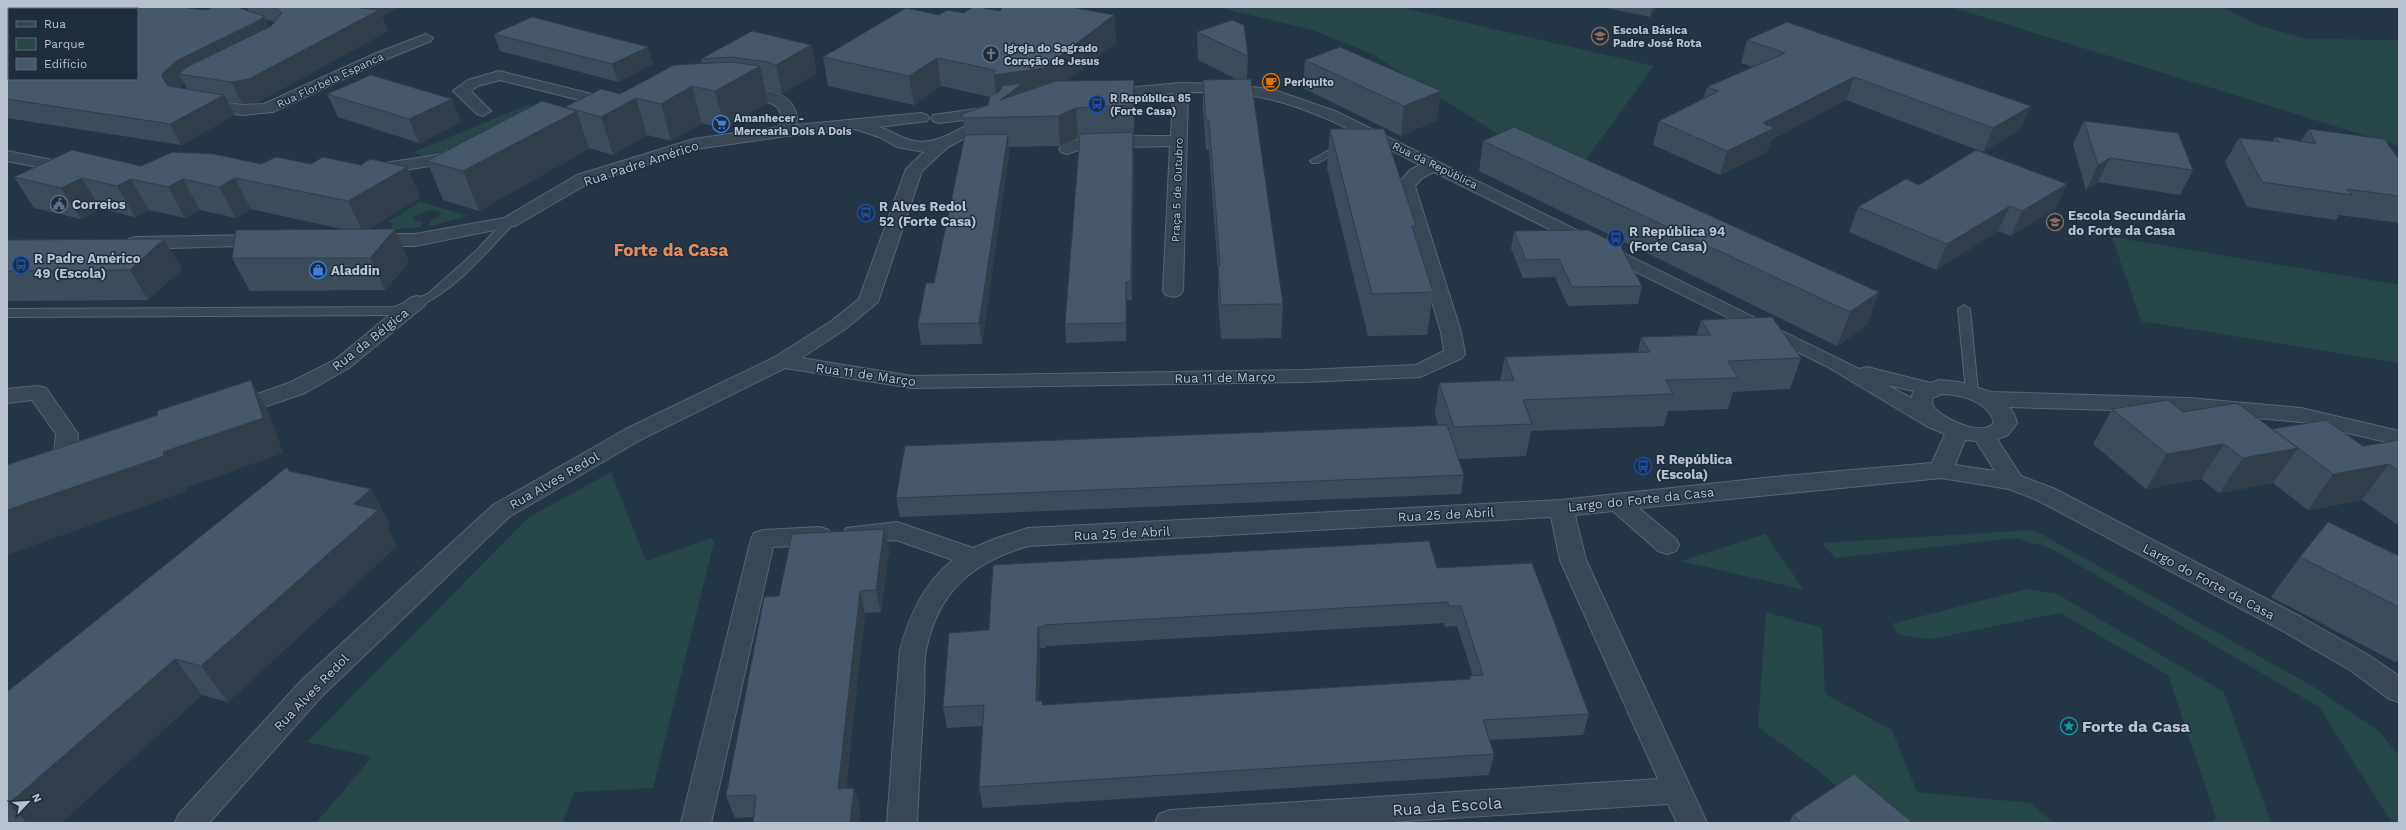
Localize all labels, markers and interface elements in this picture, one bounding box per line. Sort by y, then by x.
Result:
legend [8,8,138,80]
text: Rua [44,17,66,31]
place label: Escola Básica Padre José Rota [1613,24,1702,50]
school or university icon: Escola Básica Padre José Rota [1590,26,1610,46]
text: Parque [44,37,85,51]
place label: Igreja do Sagrado Coração de Jesus [1004,42,1099,68]
church icon: Igreja do Sagrado Coração de Jesus [981,44,1001,64]
street label: Rua Florbela Espanca [275,50,386,111]
text: Edifício [44,57,87,71]
cafe icon: Periquito [1261,72,1281,92]
place label: Periquito [1284,76,1334,89]
place label: R República 85 (Forte Casa) [1110,92,1191,118]
bus stop icon: R República 85 (Forte Casa) [1087,94,1107,114]
place label: Amanhecer - Mercearia Dois A Dois [734,112,852,138]
supermarket icon: Amanhecer - Mercearia Dois A Dois [711,114,731,134]
street label: Rua Padre Américo [582,138,701,189]
street label: Praça 5 de Outubro [1169,138,1186,242]
street label: Rua da República [1390,139,1479,192]
public building icon: Correios [49,194,69,214]
place label: Correios [72,197,126,212]
place label: R Alves Redol 52 (Forte Casa) [879,199,976,229]
bus stop icon: R Alves Redol 52 (Forte Casa) [856,203,876,223]
place label: Escola Secundária do Forte da Casa [2068,208,2186,238]
school or university icon: Escola Secundária do Forte da Casa [2045,212,2065,232]
place label: R República 94 (Forte Casa) [1629,224,1726,254]
bus stop icon: R República 94 (Forte Casa) [1606,228,1626,248]
district label: Forte da Casa [614,240,728,260]
place label: R Padre Américo 49 (Escola) [34,251,141,281]
bus stop icon: R Padre Américo 49 (Escola) [11,255,31,275]
shop icon: Aladdin [308,260,328,280]
place label: Aladdin [331,263,380,278]
street label: Rua da Bélgica [329,305,412,374]
street label: Rua 11 de Março [815,360,917,389]
street label: Rua 11 de Março [1174,369,1276,386]
street label: Rua Alves Redol [507,449,602,512]
place label: R República (Escola) [1656,452,1733,482]
bus stop icon: R República (Escola) [1633,456,1653,476]
street label: Largo do Forte da Casa [1567,484,1716,515]
street label: Rua 25 de Abril [1397,504,1495,525]
street label: Rua 25 de Abril [1073,523,1171,544]
street label: Largo do Forte da Casa [2140,540,2278,623]
street label: Rua Alves Redol [271,651,352,734]
place icon: Forte da Casa [2059,716,2079,736]
place label: Forte da Casa [2082,717,2191,736]
north arrow [8,782,48,822]
text: N [29,792,44,804]
street label: Rua da Escola [1392,793,1502,820]

